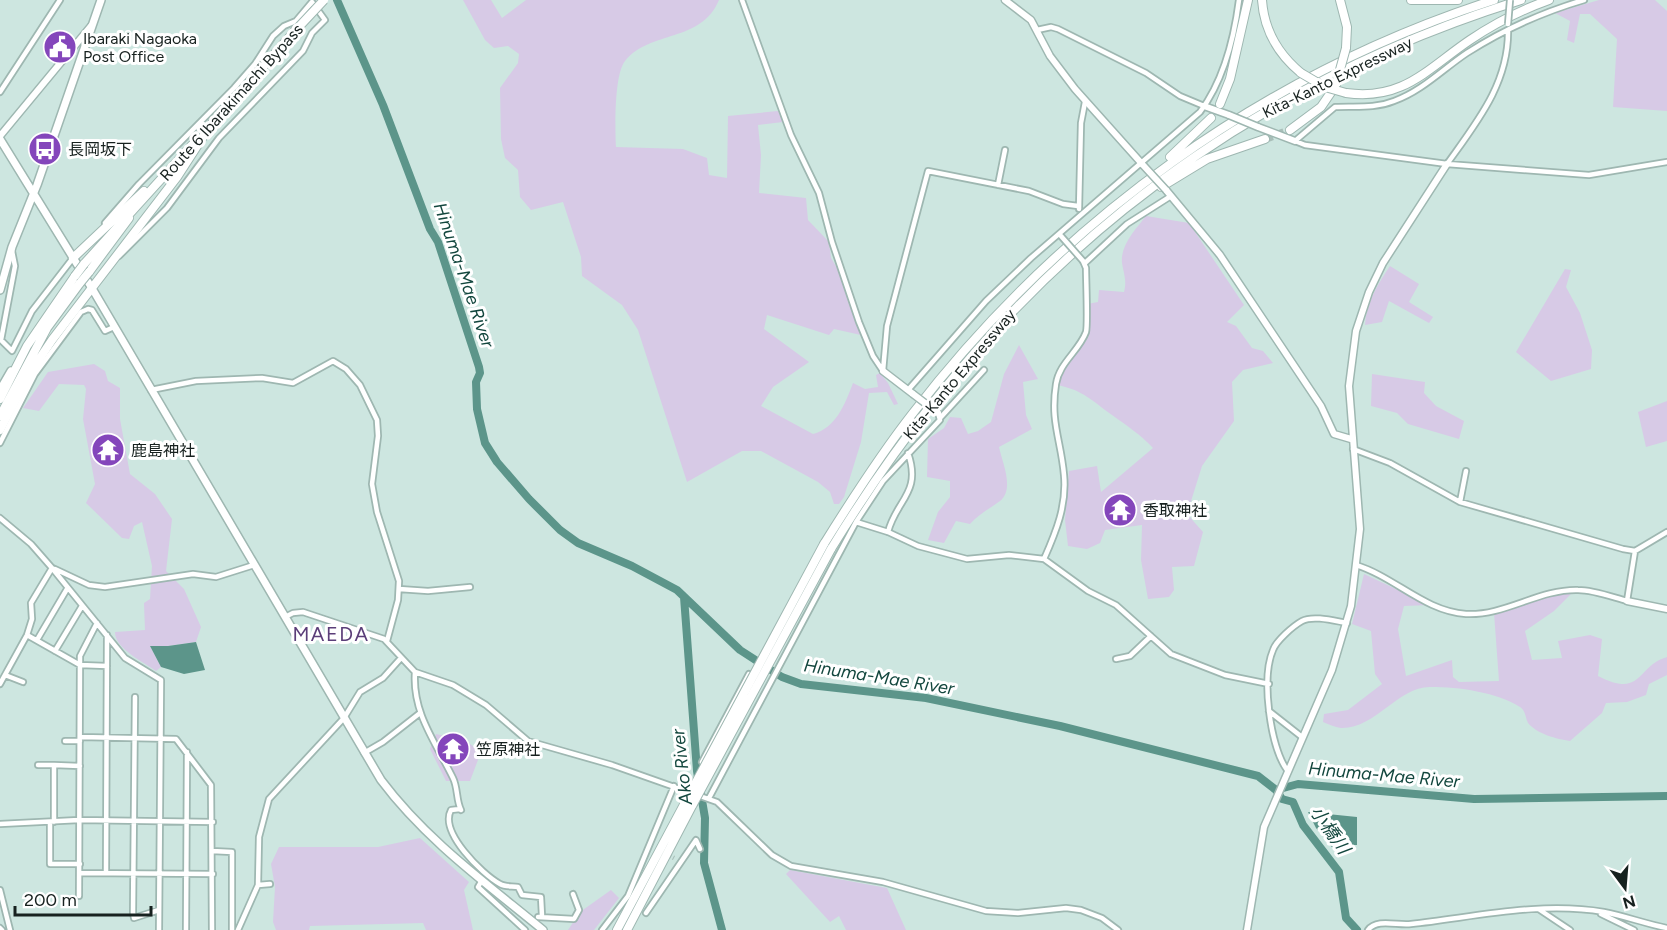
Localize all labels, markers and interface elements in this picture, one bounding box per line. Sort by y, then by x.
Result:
street label: Route 6 Ibarakimachi Bypass [156,20,307,185]
public building icon: Ibaraki Nagaoka Post Office [42,29,78,65]
place label: Ibaraki Nagaoka Post Office [83,29,197,66]
street label: Kita-Kanto Expressway [1259,33,1416,122]
bus stop icon: 長岡坂下 [27,131,63,167]
place label: 長岡坂下 [68,140,132,159]
water label: Hinuma-Mae River [429,200,499,351]
street label: Kita-Kanto Expressway [899,305,1020,444]
temple icon: 鹿島神社 [90,432,126,468]
place label: 鹿島神社 [131,441,195,460]
temple icon: 香取神社 [1102,492,1138,528]
place label: 香取神社 [1143,501,1207,520]
district label: MAEDA [292,622,370,646]
water label: Hinuma-Mae River [802,654,957,700]
water label: Ako River [667,727,697,807]
temple icon: 笠原神社 [435,731,471,767]
place label: 笠原神社 [476,740,540,759]
water label: Hinuma-Mae River [1307,757,1461,793]
water label: 小橋川 [1306,802,1356,860]
north arrow [1595,858,1655,918]
scale bar [15,879,152,917]
text: 200 m [24,889,77,911]
text: N [1620,891,1638,913]

